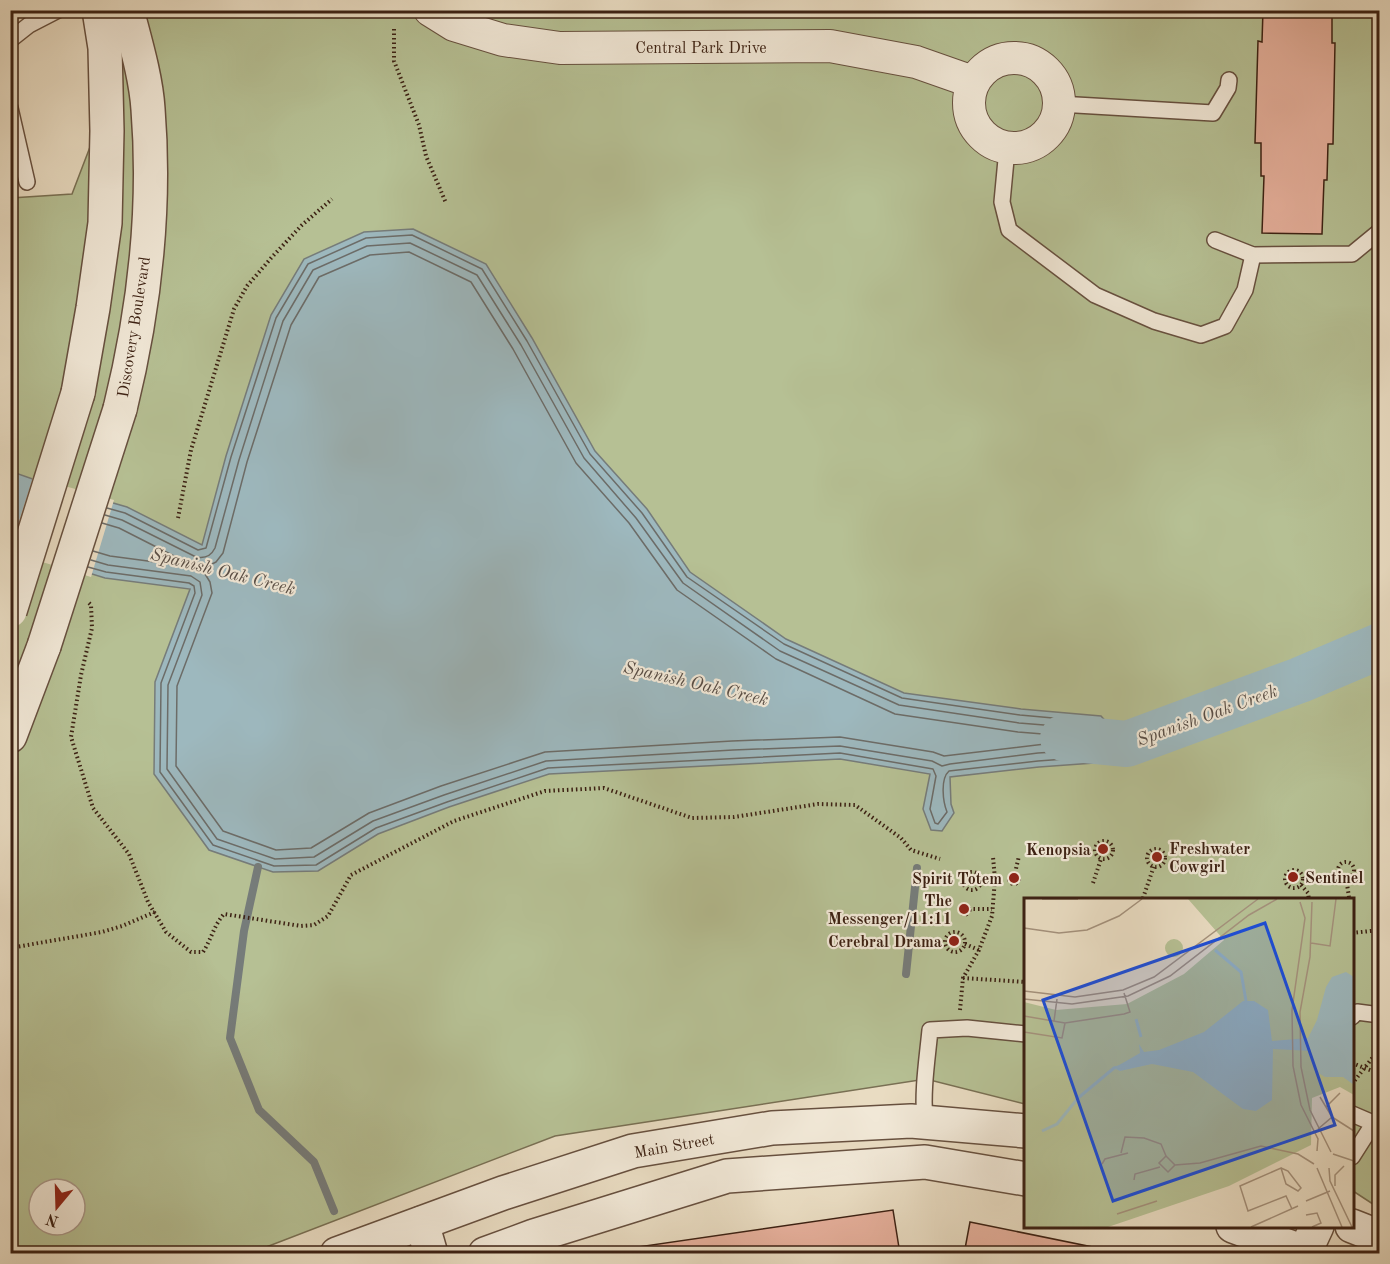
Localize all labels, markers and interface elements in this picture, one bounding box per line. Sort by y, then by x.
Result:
street label: Central Park Drive [635,41,767,57]
street label: Discovery Boulevard [116,256,154,399]
water label: Spanish Oak Creek [149,545,297,599]
water label: Spanish Oak Creek [621,659,770,709]
water label: Spanish Oak Creek [1135,682,1280,750]
marker: Kenopsia [1096,842,1110,856]
place label: Freshwater Cowgirl [1169,842,1250,876]
place label: Kenopsia [1026,843,1091,859]
marker: Freshwater Cowgirl [1150,850,1164,864]
marker: Sentinel [1286,870,1300,884]
marker: Spirit Totem [1007,871,1021,885]
place label: Sentinel [1305,871,1363,887]
place label: Spirit Totem [912,872,1002,888]
place label: The Messenger/11:11 [828,894,952,928]
inset map [1024,898,1354,1228]
marker: The Messenger/11:11 [957,902,971,916]
marker: Cerebral Drama [947,934,961,948]
place label: Cerebral Drama [828,935,942,951]
street label: Main Street [633,1132,716,1162]
north arrow [27,1177,87,1237]
text: N [44,1209,61,1229]

